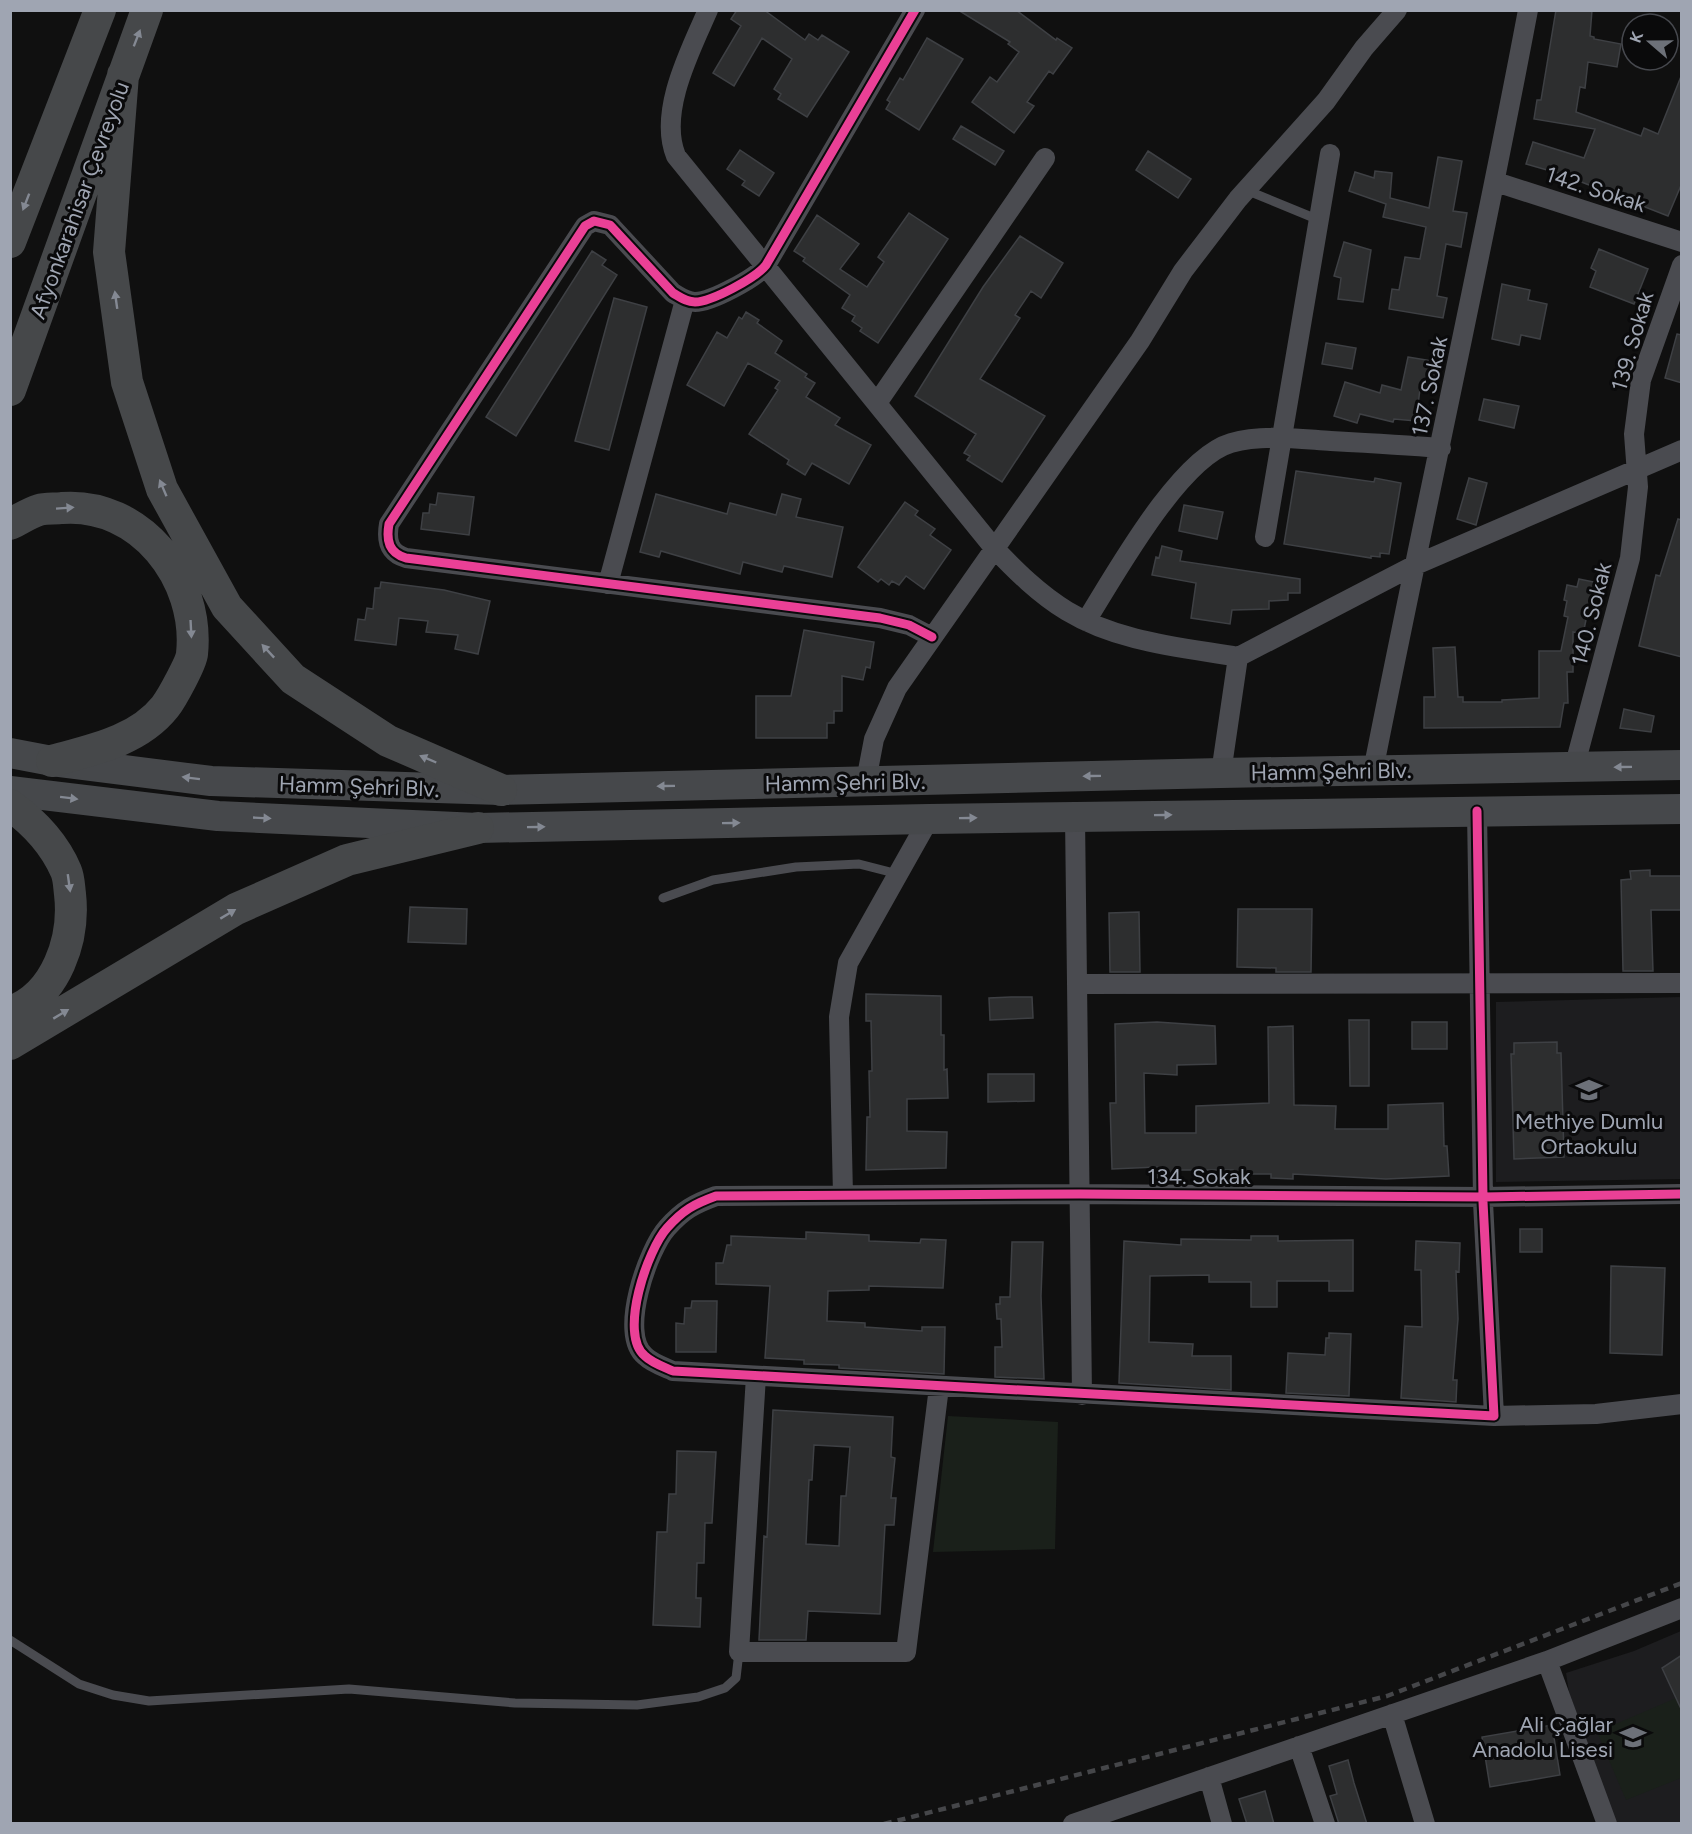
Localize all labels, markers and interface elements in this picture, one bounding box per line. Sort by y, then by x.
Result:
north arrow [1620,12,1680,72]
text: K [1626,28,1647,45]
one-way arrow [133,29,142,47]
street label: Afyonkarahisar Çevreyolu [24,78,135,323]
street label: 142. Sokak [1542,161,1650,218]
one-way arrow [21,194,31,212]
street label: 139. Sokak [1605,288,1660,394]
one-way arrow [111,290,120,309]
street label: 137. Sokak [1406,333,1453,439]
one-way arrow [158,479,168,497]
one-way arrow [56,503,75,513]
street label: 140. Sokak [1566,559,1617,669]
one-way arrow [187,620,196,639]
one-way arrow [261,644,275,658]
one-way arrow [419,753,437,763]
street label: Hamm Şehri Blv. [1250,757,1412,786]
one-way arrow [1614,762,1633,772]
street label: Hamm Şehri Blv. [764,768,926,797]
street label: Hamm Şehri Blv. [278,770,440,803]
one-way arrow [1083,771,1102,780]
one-way arrow [181,774,200,783]
one-way arrow [657,781,676,791]
one-way arrow [59,794,78,803]
one-way arrow [1153,811,1172,820]
one-way arrow [958,813,977,823]
one-way arrow [253,814,272,823]
one-way arrow [721,818,740,828]
one-way arrow [527,822,546,832]
one-way arrow [64,874,73,893]
one-way arrow [220,909,236,920]
one-way arrow [53,1009,69,1020]
school or university icon: Methiye Dumlu Ortaokulu [1574,1075,1604,1105]
place label: Methiye Dumlu Ortaokulu [1515,1108,1663,1160]
street label: 134. Sokak [1147,1163,1251,1190]
place label: Ali Çağlar Anadolu Lisesi [1472,1711,1614,1763]
school or university icon: Ali Çağlar Anadolu Lisesi [1618,1722,1648,1752]

